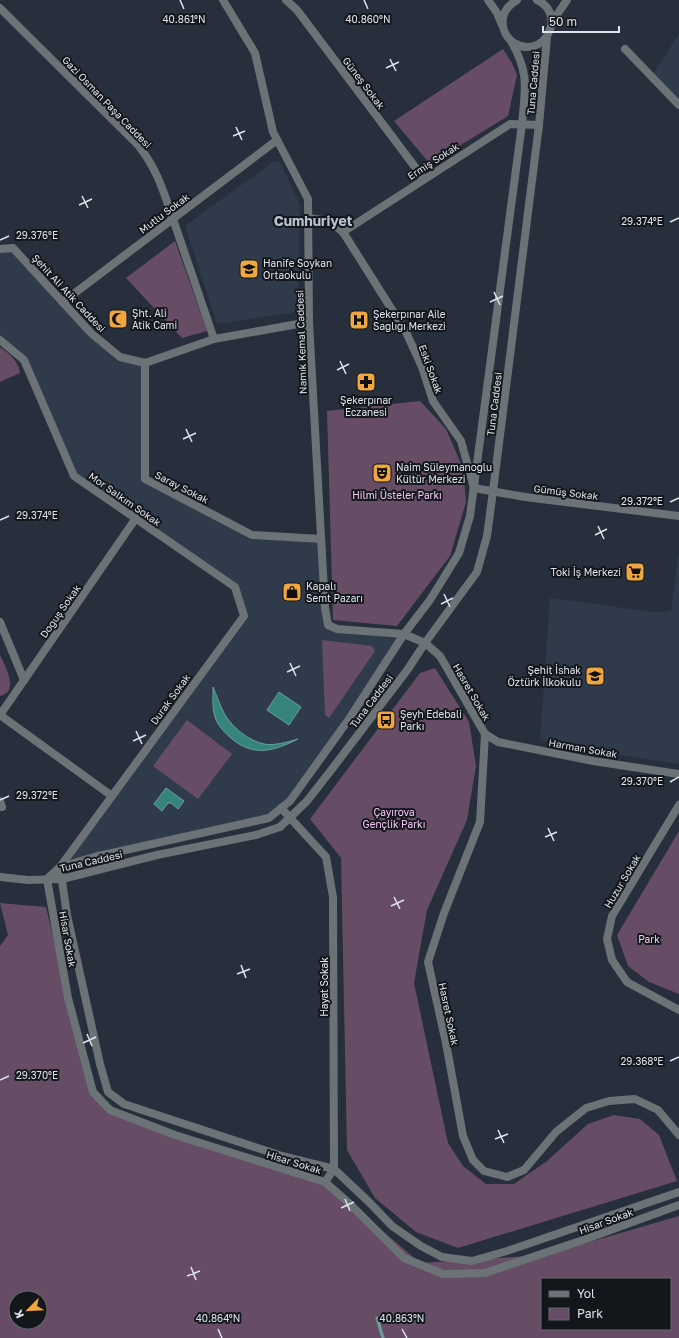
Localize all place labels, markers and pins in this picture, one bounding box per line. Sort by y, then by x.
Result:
place label: Hanife Soykan Ortaokulu [263,257,332,281]
school or university icon: Hanife Soykan Ortaokulu [238,258,260,280]
place label: Şht. Ali Atik Cami [132,307,177,331]
mosque icon: Şht. Ali Atik Cami [107,308,129,330]
place label: Şekerpınar Aile Sağlığı Merkezi [373,308,446,332]
hospital icon: Şekerpınar Aile Sağlığı Merkezi [348,309,370,331]
pharmacy icon: Şekerpınar Eczanesi [355,371,377,393]
place label: Şekerpınar Eczanesi [340,394,392,418]
place label: Naim Süleymanoğlu Kültür Merkezi [396,461,492,485]
theatre icon: Naim Süleymanoğlu Kültür Merkezi [371,462,393,484]
supermarket icon: Toki İş Merkezi [624,561,646,583]
place label: Toki İş Merkezi [551,565,621,578]
place label: Kapalı Semt Pazarı [306,580,363,604]
shop icon: Kapalı Semt Pazarı [281,581,303,603]
place label: Şehit İshak Öztürk İlkokulu [508,663,581,688]
school or university icon: Şehit İshak Öztürk İlkokulu [584,665,606,687]
place label: Şeyh Edebali Parkı [400,708,462,732]
bus stop icon: Şeyh Edebali Parkı [375,709,397,731]

